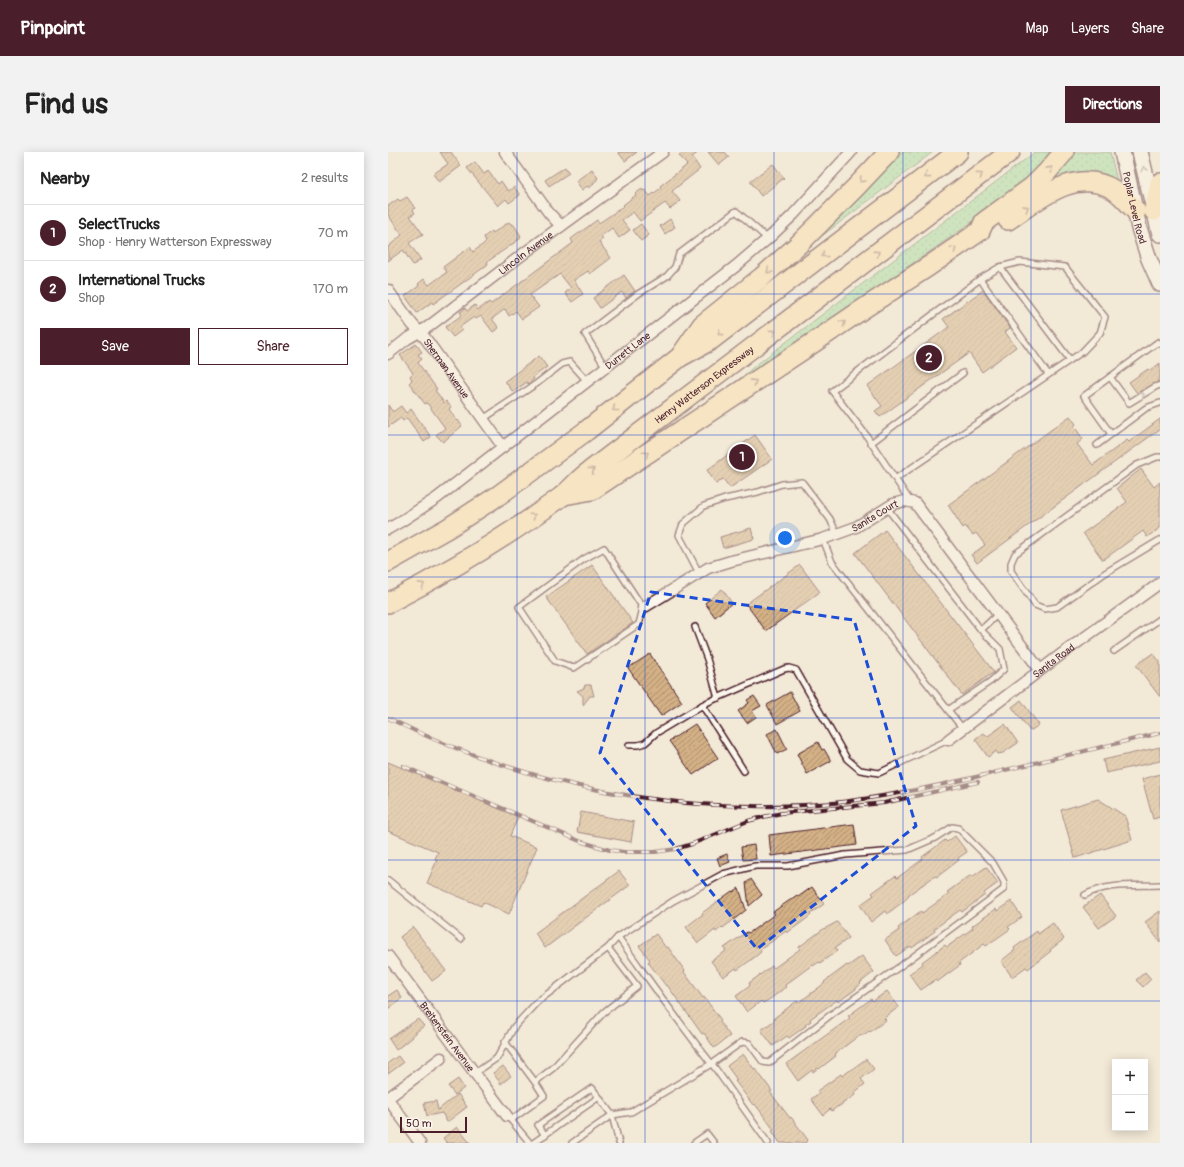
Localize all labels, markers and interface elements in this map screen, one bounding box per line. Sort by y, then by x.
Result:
text: Pinpoint [20,16,85,40]
text: Map [1026,20,1049,37]
text: Layers [1071,20,1109,37]
text: Share [1131,20,1164,37]
button: Directions [1065,86,1160,123]
text: Find us [24,87,108,122]
one-way arrow [1045,166,1053,174]
one-way arrow [1140,166,1148,172]
text: Nearby [40,168,89,189]
text: 2 results [301,170,348,186]
street label: Poplar Level Road [1120,170,1149,246]
one-way arrow [925,171,932,178]
one-way arrow [976,172,983,179]
one-way arrow [859,175,867,183]
one-way arrow [1022,206,1029,213]
text: SelectTrucks [78,215,160,234]
text: 1 [50,225,56,241]
text: 70 m [318,225,348,241]
street label: Lincoln Avenue [497,229,555,278]
text: Shop · Henry Watterson Expressway [78,234,272,250]
one-way arrow [950,247,957,254]
one-way arrow [821,250,828,257]
one-way arrow [872,251,879,258]
one-way arrow [766,266,774,274]
text: International Trucks [78,271,205,290]
text: 2 [49,281,57,297]
text: 170 m [313,281,348,297]
text: Shop [78,290,105,306]
one-way arrow [838,321,845,328]
button: Save [40,328,190,365]
button: Share [198,328,348,365]
one-way arrow [718,329,725,336]
street label: Durrett Lane [603,330,653,372]
one-way arrow [769,330,776,337]
street label: Sherman Avenue [421,336,472,401]
pin: 2 [916,343,942,373]
street label: Henry Watterson Expressway [653,344,757,427]
one-way arrow [750,379,757,387]
one-way arrow [1138,392,1145,400]
one-way arrow [612,404,619,411]
pin: 1 [729,442,755,472]
one-way arrow [642,451,649,459]
one-way arrow [587,468,594,475]
street label: Sanita Court [850,498,900,535]
one-way arrow [528,514,535,521]
your location [775,528,795,548]
one-way arrow [418,582,426,590]
street label: Sanita Road [1031,642,1077,681]
street label: Breitenstein Avenue [417,1000,477,1074]
map controls [1112,1059,1148,1131]
button: + [1112,1059,1148,1095]
button: − [1112,1095,1148,1131]
scale bar [400,1115,467,1134]
text: 50 m [406,1117,432,1130]

